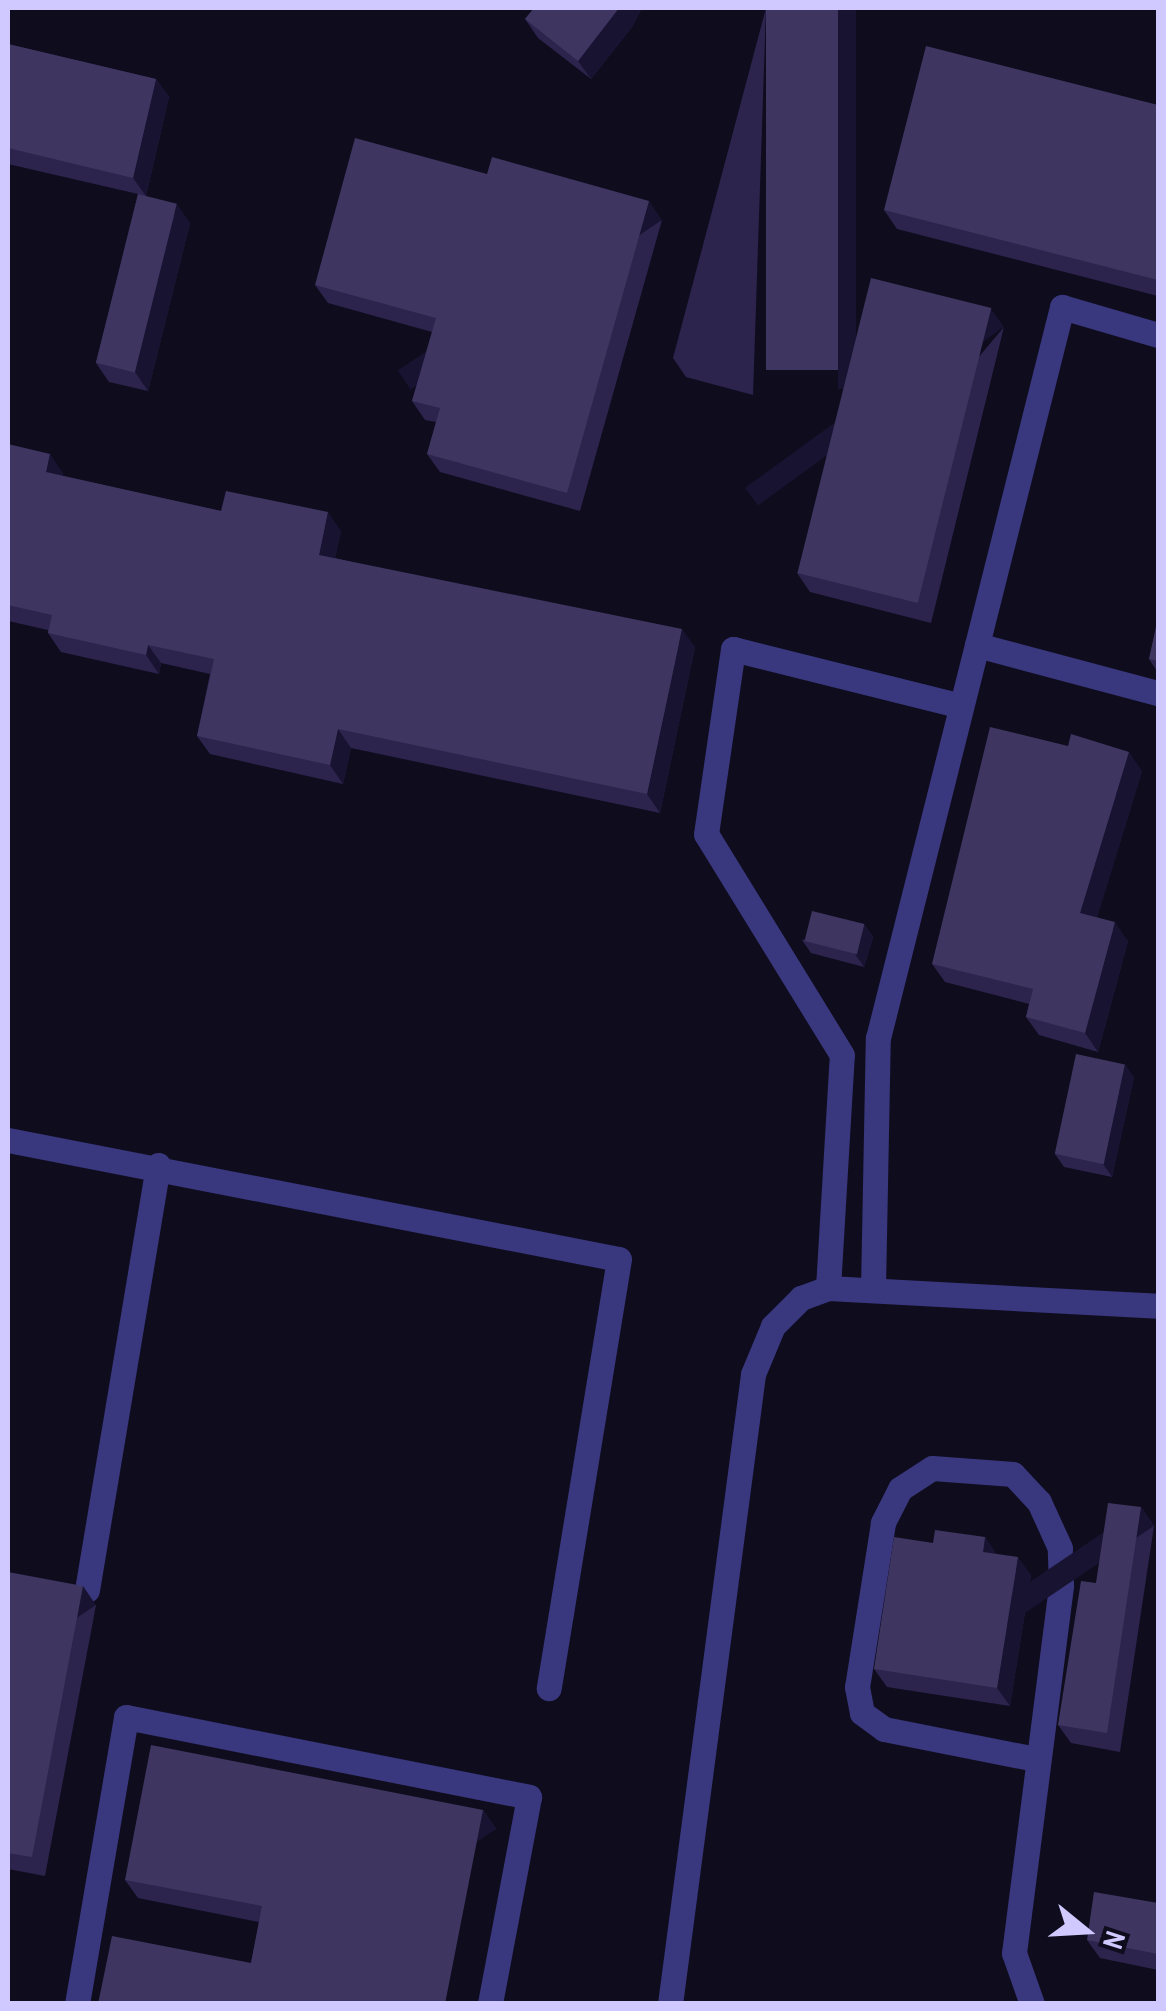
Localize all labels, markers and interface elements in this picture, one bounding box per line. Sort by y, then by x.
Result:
north arrow [1036,1881,1136,1981]
text: N [1094,1927,1135,1954]

